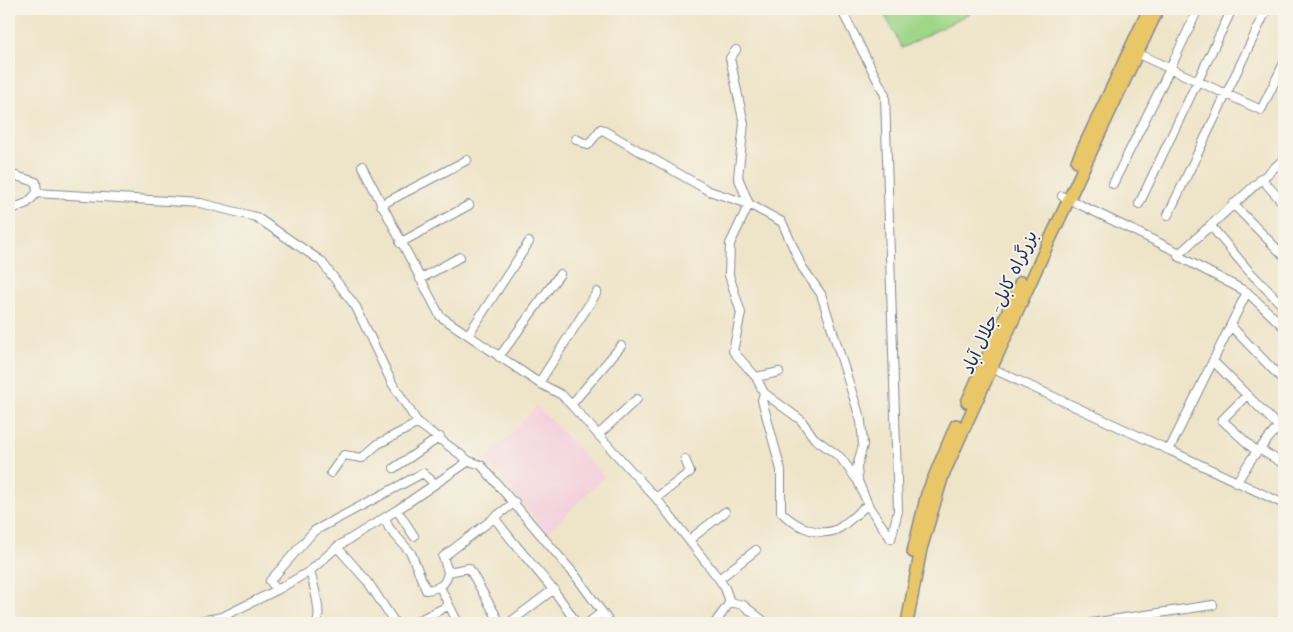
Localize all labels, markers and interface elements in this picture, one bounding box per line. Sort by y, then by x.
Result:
street label: بزرگراه کابل- جلال آباد [956,227,1046,379]

